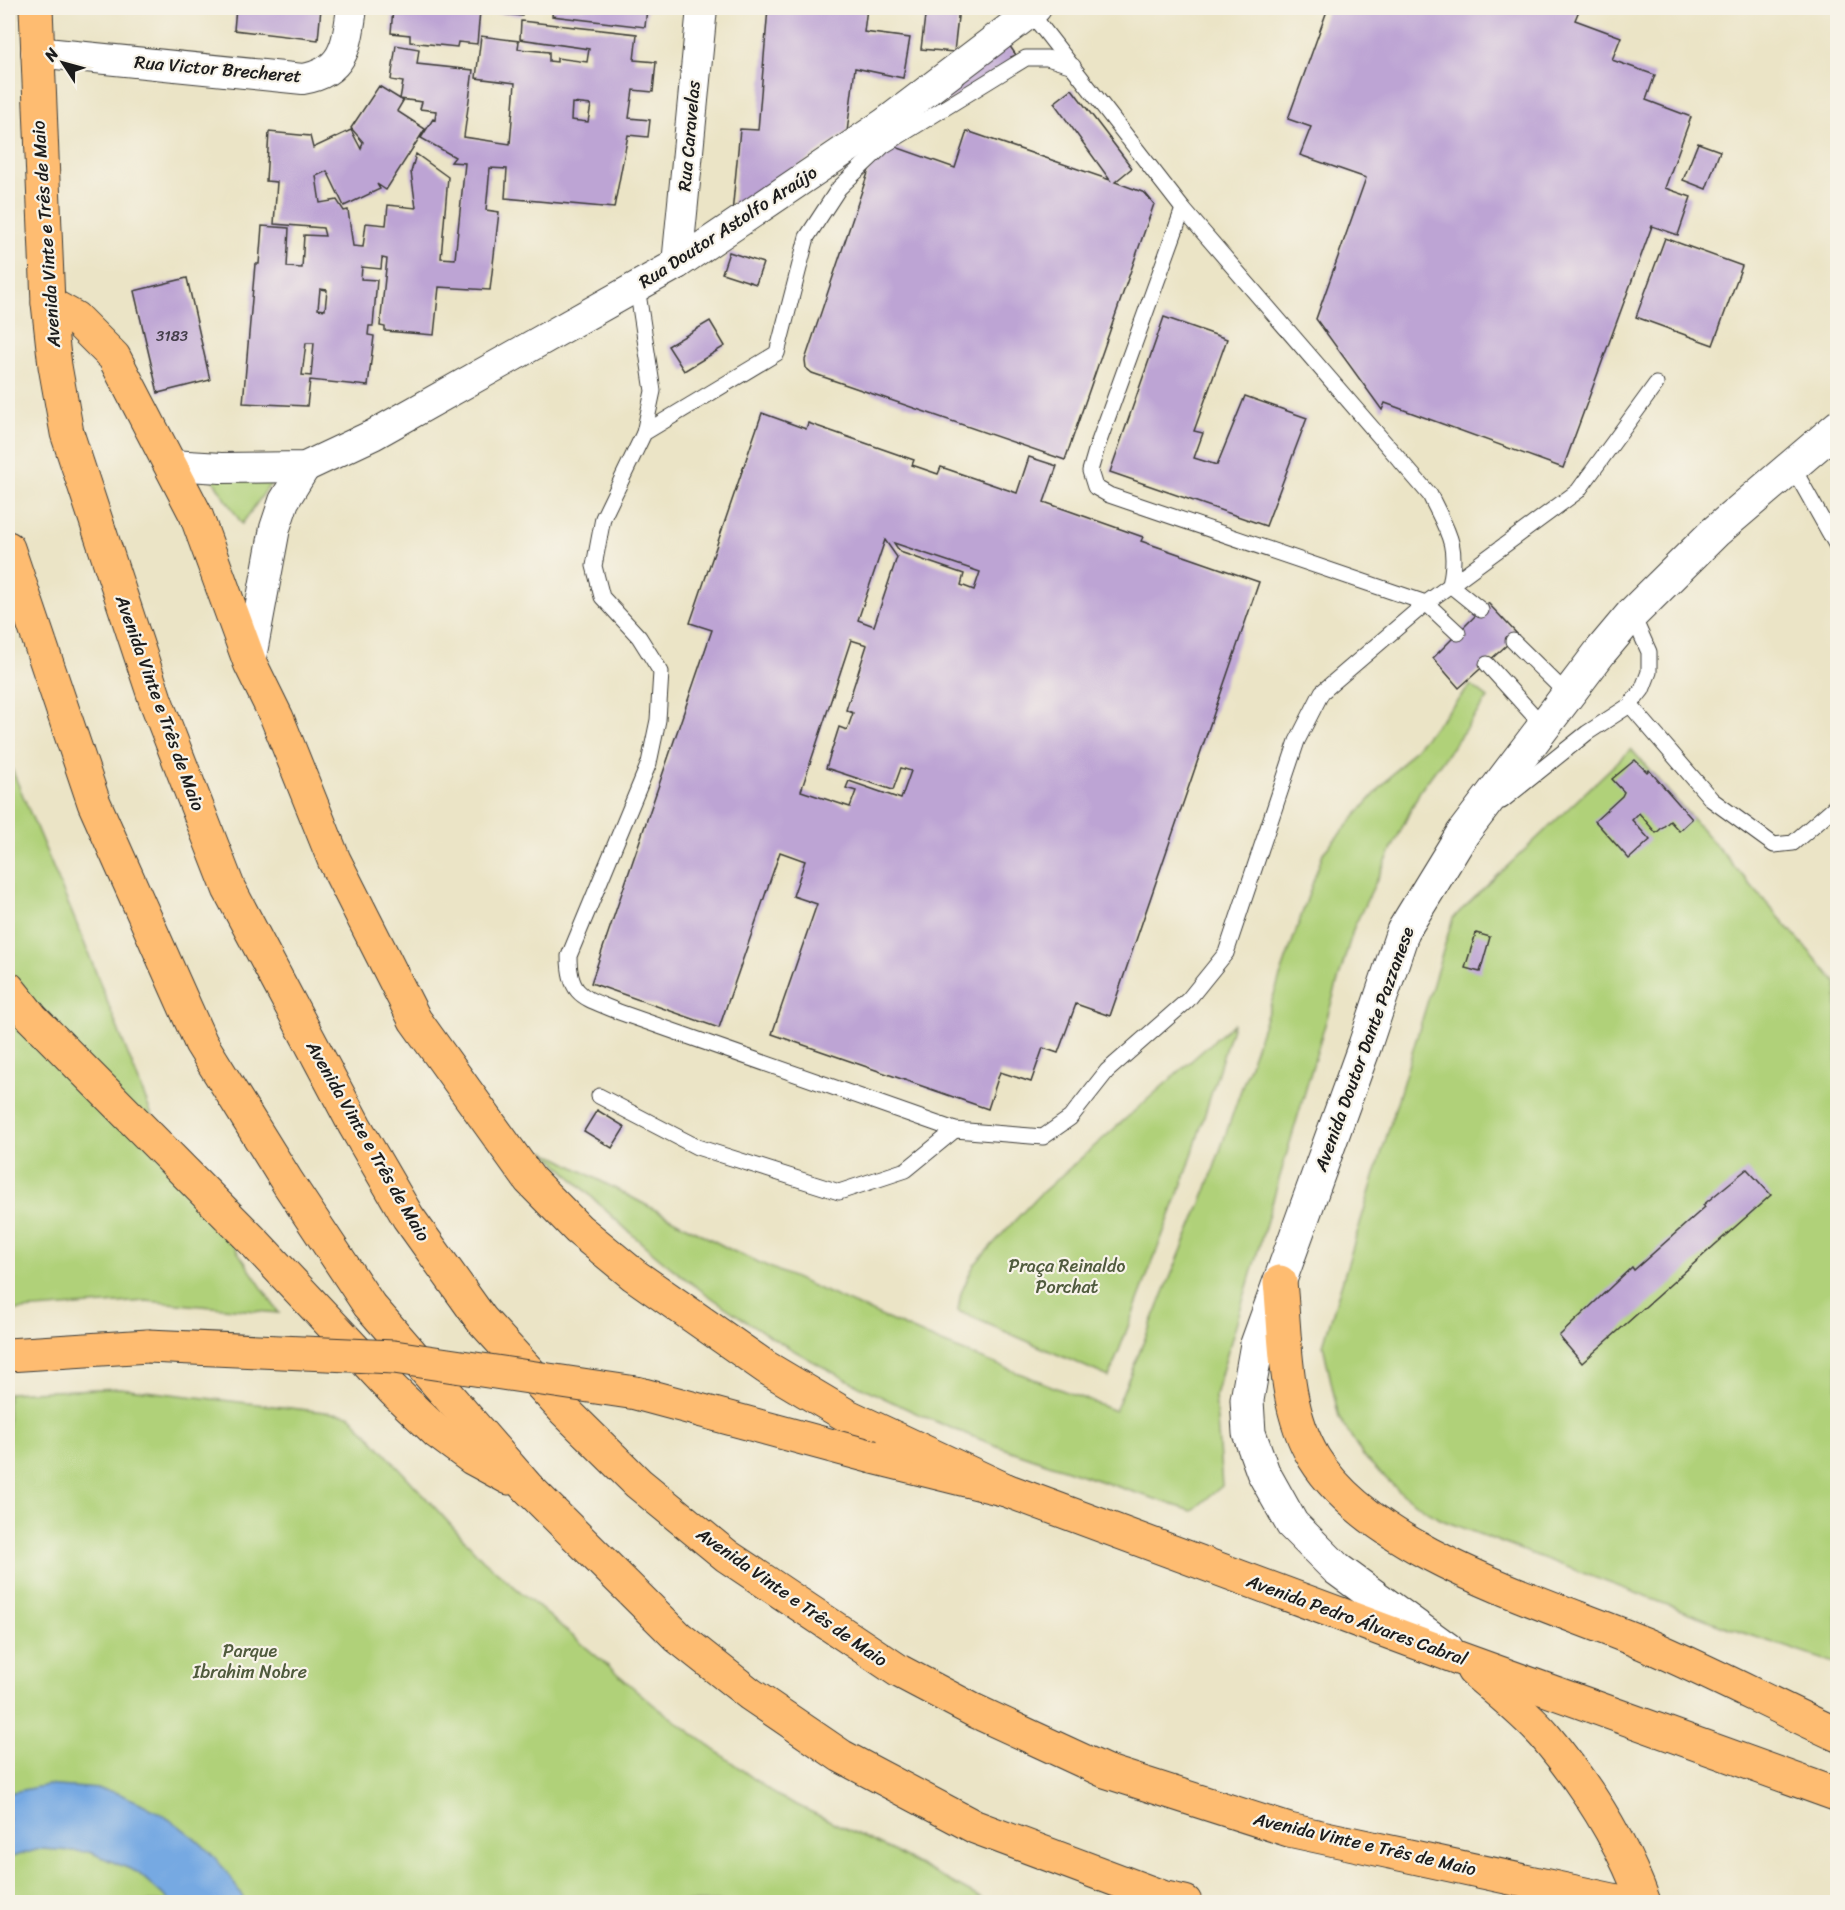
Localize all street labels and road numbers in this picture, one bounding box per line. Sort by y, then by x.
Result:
street label: Rua Victor Brecheret [133,46,303,92]
street label: Rua Caravelas [668,79,710,193]
street label: Avenida Vinte e Três de Maio [22,119,70,350]
street label: Rua Doutor Astolfo Araújo [632,157,824,297]
street label: Avenida Vinte e Três de Maio [106,590,214,815]
street label: Avenida Doutor Dante Pazzanese [1304,922,1423,1177]
street label: Avenida Vinte e Três de Maio [297,1034,439,1248]
street label: Avenida Vinte e Três de Maio [689,1518,894,1675]
street label: Avenida Pedro Álvares Cabral [1241,1565,1473,1675]
street label: Avenida Vinte e Três de Maio [1250,1803,1479,1885]

